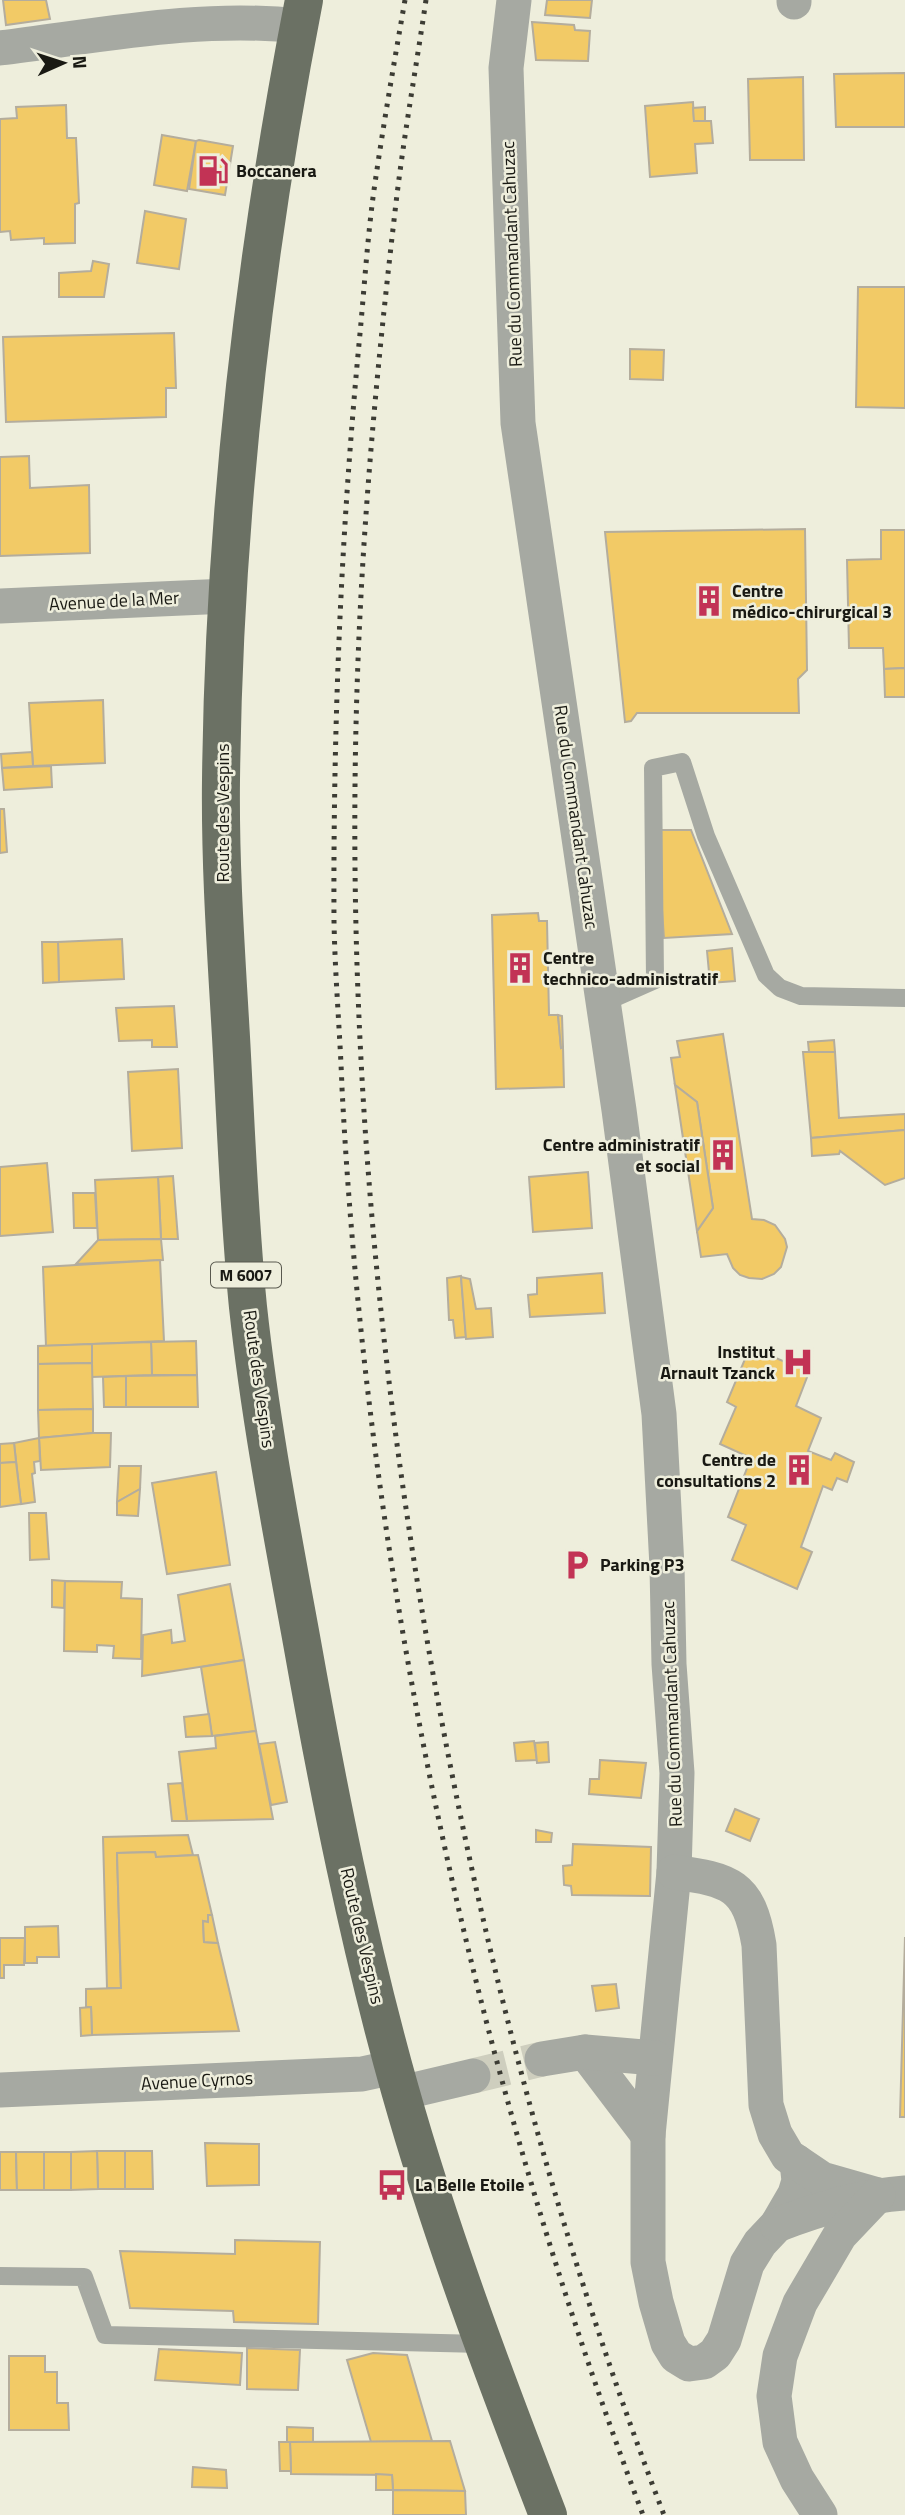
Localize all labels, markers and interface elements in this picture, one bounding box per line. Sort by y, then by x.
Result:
north arrow [28,28,98,98]
text: N [66,55,95,69]
street label: Rue du Commandant Cahuzac [494,140,529,367]
fuel station icon: Boccanera [196,154,230,188]
place label: Boccanera [236,157,317,184]
place label: Centre médico-chirurgical 3 [732,577,892,625]
street label: Avenue de la Mer [48,584,180,617]
building icon: Centre médico-chirurgical 3 [692,584,726,618]
street label: Rue du Commandant Cahuzac [547,703,606,931]
street label: Route des Vespins [209,743,236,883]
place label: Centre technico-administratif [543,944,719,992]
building icon: Centre technico-administratif [503,951,537,985]
place label: Centre administratif et social [543,1131,701,1179]
building icon: Centre administratif et social [706,1138,740,1172]
road number: M 6007 [211,1262,281,1288]
street label: Route des Vespins [236,1308,283,1450]
place label: Institut Arnault Tzanck [660,1338,776,1386]
hospital icon: Institut Arnault Tzanck [781,1345,815,1379]
place label: Centre de consultations 2 [656,1446,776,1494]
building icon: Centre de consultations 2 [782,1453,816,1487]
parking icon: Parking P3 [560,1548,594,1582]
place label: Parking P3 [600,1551,685,1578]
street label: Rue du Commandant Cahuzac [654,1600,689,1827]
street label: Route des Vespins [334,1865,391,2007]
street label: Avenue Cyrnos [140,2064,254,2097]
bus stop icon: La Belle Etoile [375,2168,409,2202]
place label: La Belle Etoile [415,2171,524,2198]

